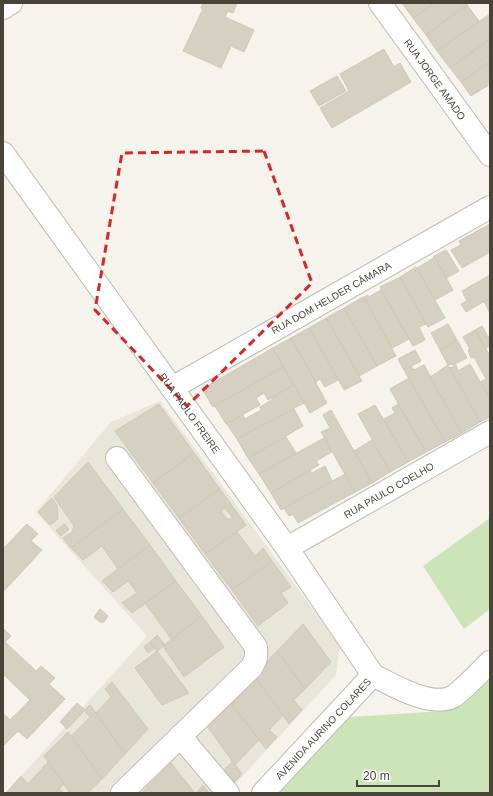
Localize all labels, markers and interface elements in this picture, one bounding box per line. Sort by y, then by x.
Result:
street label: RUA JORGE AMADO [402,37,468,122]
street label: RUA DOM HELDER CÂMARA [270,259,393,336]
street label: RUA PAULO FREIRE [157,371,222,456]
street label: RUA PAULO COELHO [342,460,436,520]
street label: AVENIDA AURINO COLARES [274,676,373,782]
scale bar [357,762,439,788]
text: 20 m [363,769,390,783]

